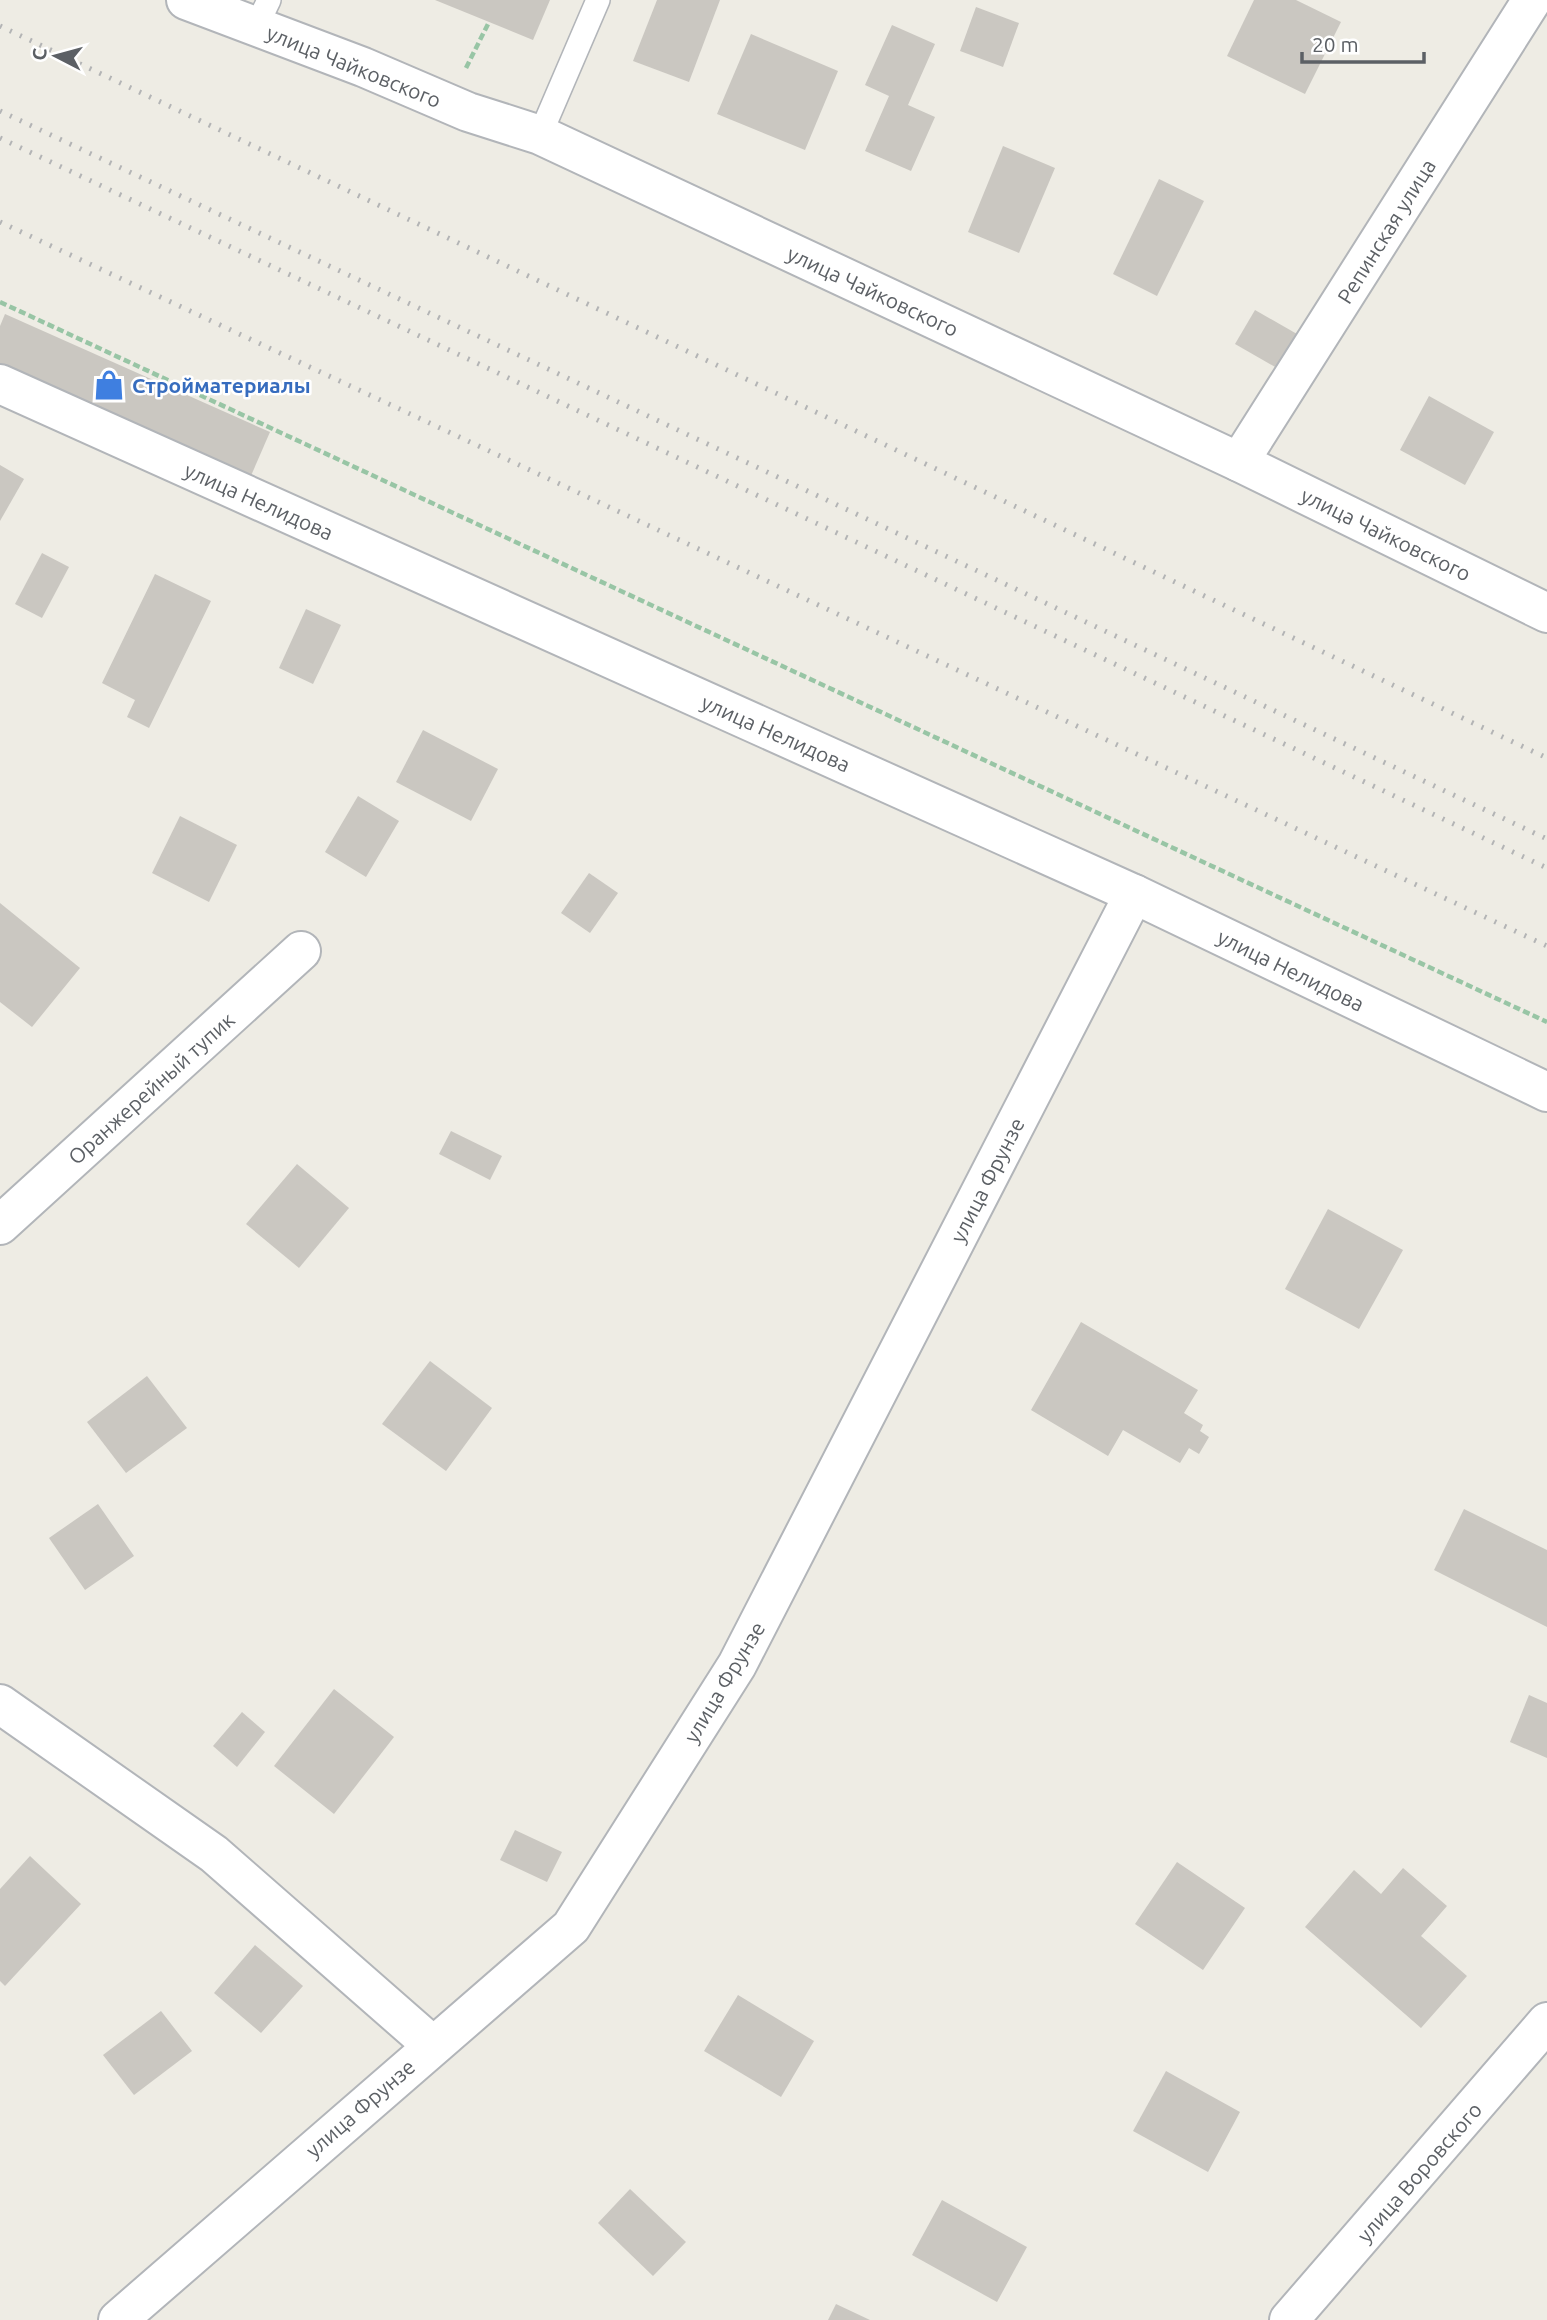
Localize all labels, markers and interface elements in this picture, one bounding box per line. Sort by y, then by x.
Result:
street label: улица Чайковского [263,20,445,112]
north arrow [21,21,91,91]
scale bar [1302,21,1424,65]
text: 20 m [1312,32,1359,56]
text: С [28,47,51,61]
street label: Репинская улица [1332,154,1440,308]
street label: улица Чайковского [784,241,962,341]
shop icon: Стройматериалы [92,368,126,402]
place label: Стройматериалы [132,373,311,397]
street label: улица Нелидова [181,457,337,545]
street label: улица Чайковского [1297,482,1475,586]
street label: улица Нелидова [698,689,854,777]
street label: улица Нелидова [1214,924,1368,1016]
street label: Оранжерейный тупик [63,1007,239,1169]
street label: улица Фрунзе [945,1114,1029,1246]
street label: улица Фрунзе [679,1617,769,1747]
street label: улица Фрунзе [301,2054,419,2162]
street label: улица Воровского [1352,2097,1486,2247]

